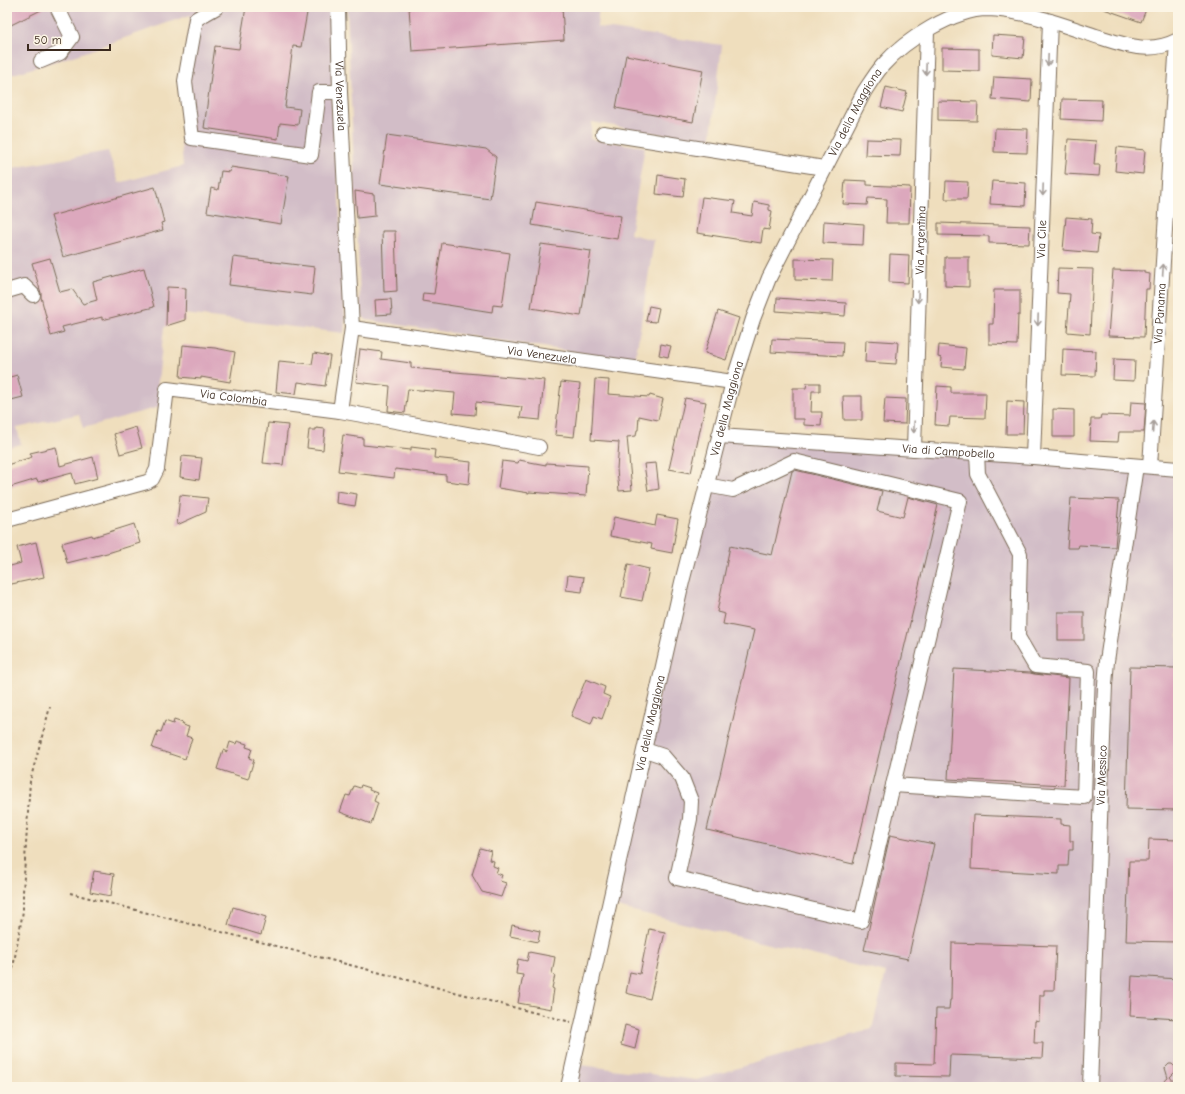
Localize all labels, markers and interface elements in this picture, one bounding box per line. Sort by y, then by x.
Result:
scale bar [28,26,110,52]
text: 50 m [34,33,62,47]
one-way arrow [1044,53,1052,66]
street label: Via Venezuela [332,61,349,131]
one-way arrow [922,62,929,75]
street label: Via della Maggiona [825,65,885,159]
one-way arrow [1039,183,1047,196]
street label: Via Argentina [912,205,929,275]
street label: Via Cile [1034,220,1049,259]
one-way arrow [1159,264,1166,277]
street label: Via Panama [1151,283,1169,344]
one-way arrow [915,290,922,303]
one-way arrow [1034,313,1042,326]
street label: Via Venezuela [506,343,578,367]
street label: Via della Maggiona [707,359,746,458]
street label: Via Colombia [199,386,268,409]
one-way arrow [910,420,918,433]
one-way arrow [1149,421,1156,434]
street label: Via di Campobello [902,441,995,461]
street label: Via della Maggiona [632,674,668,773]
street label: Via Messico [1094,745,1110,806]

